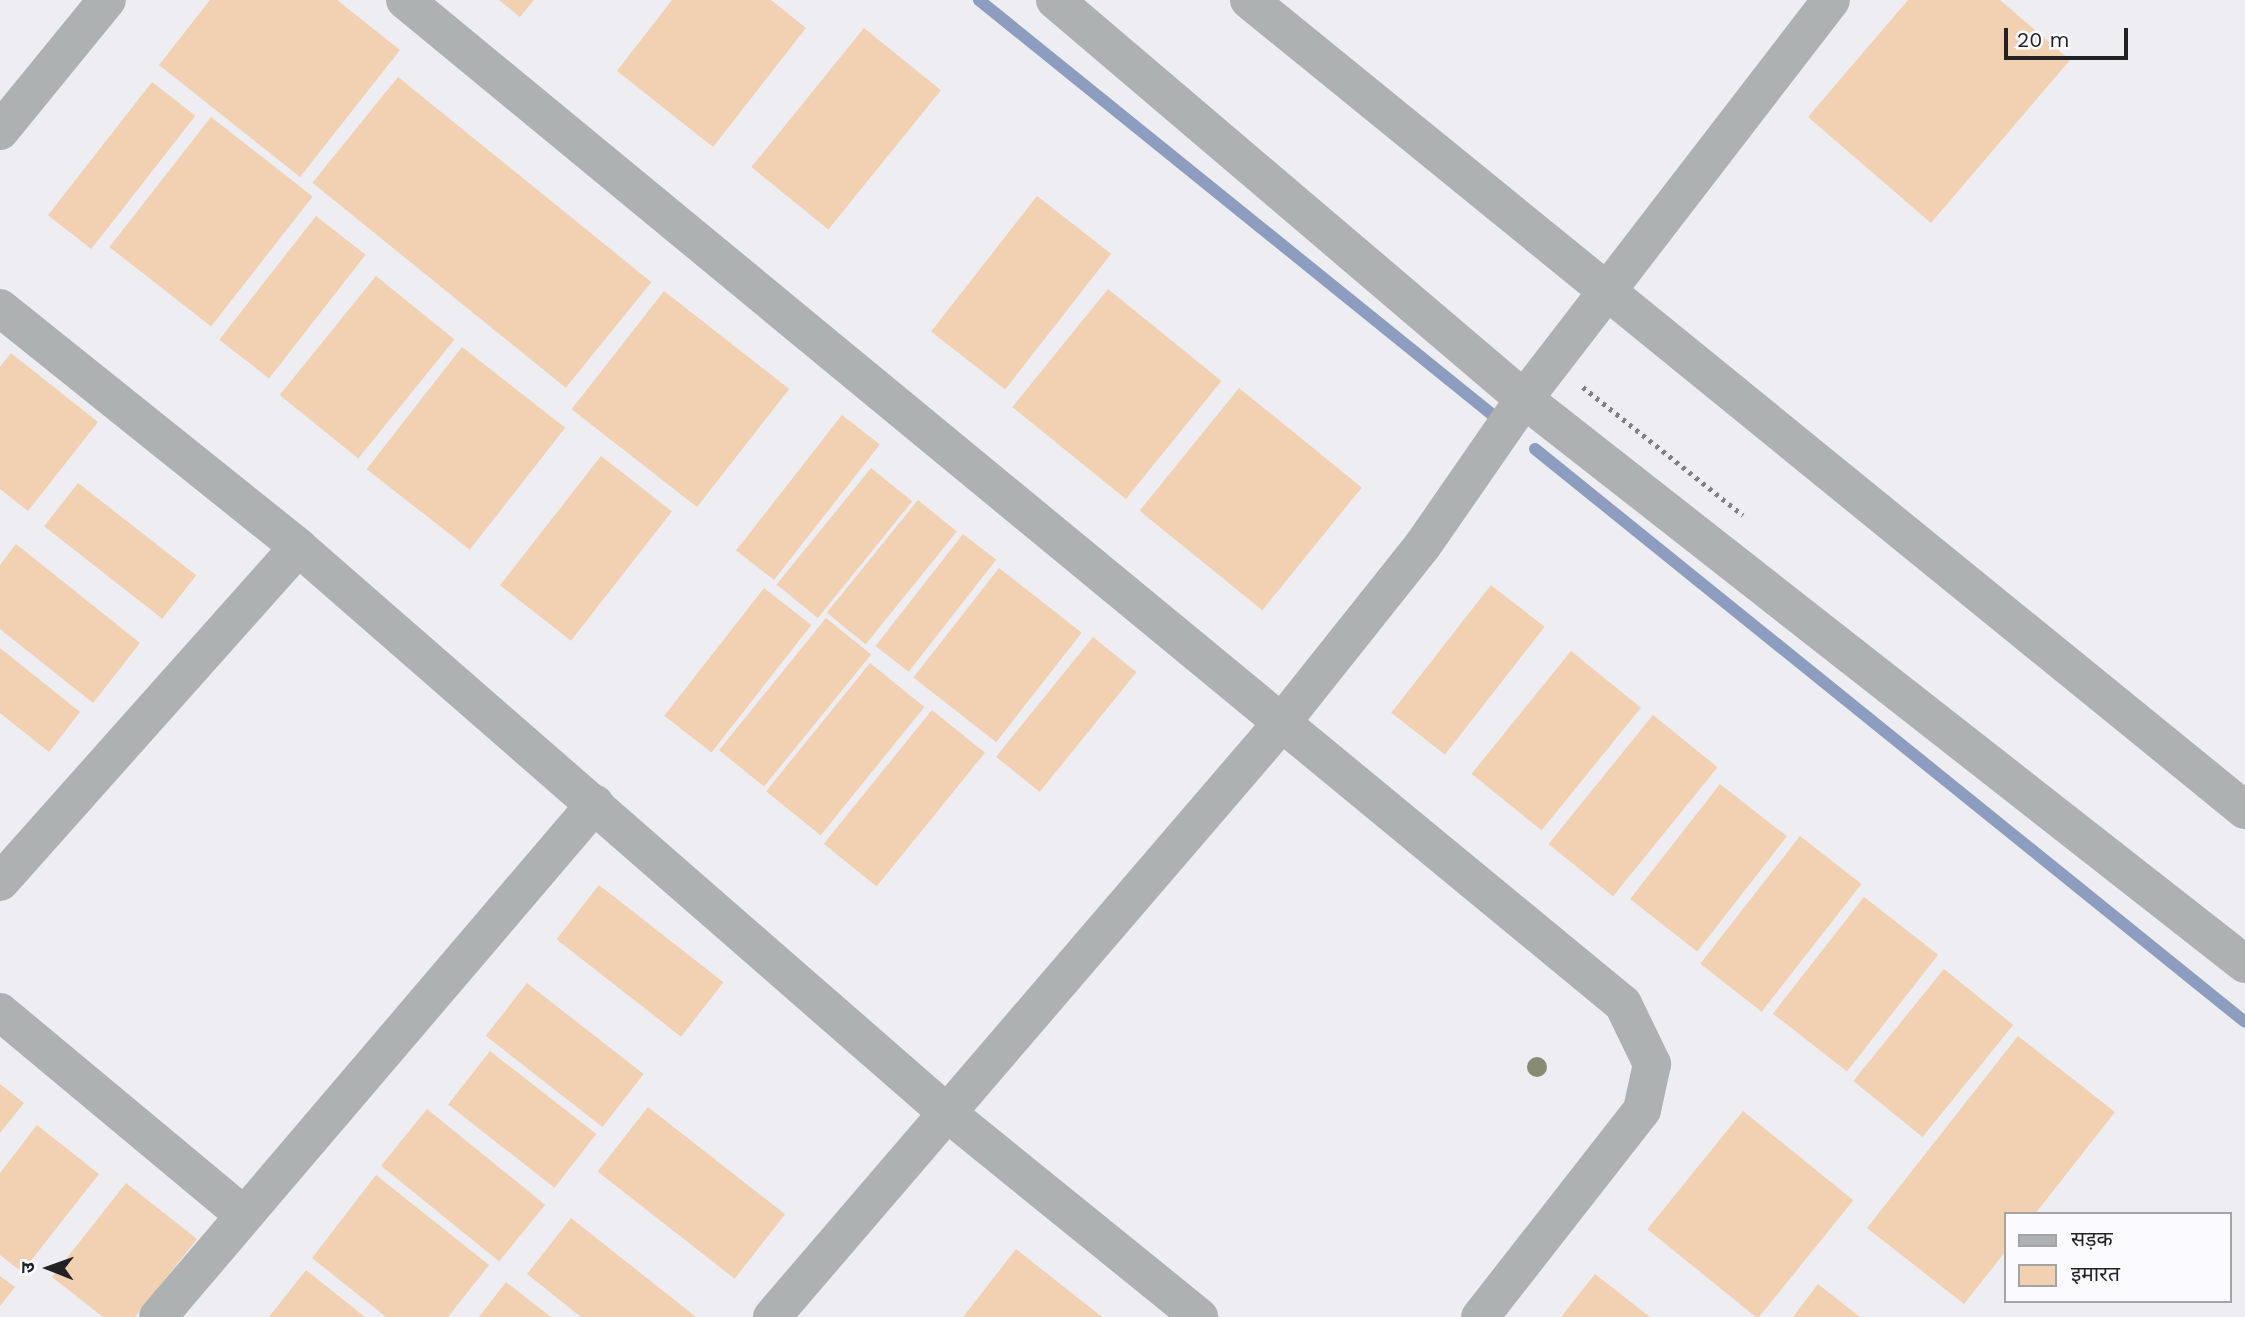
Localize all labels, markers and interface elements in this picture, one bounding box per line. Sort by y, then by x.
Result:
scale bar [2007,14,2131,58]
text: 20 m [2017,27,2069,52]
legend [2004,1212,2231,1303]
text: सड़क [2071,1226,2113,1251]
north arrow [14,1233,84,1303]
text: इमारत [2071,1261,2120,1286]
text: उ [16,1262,39,1273]

